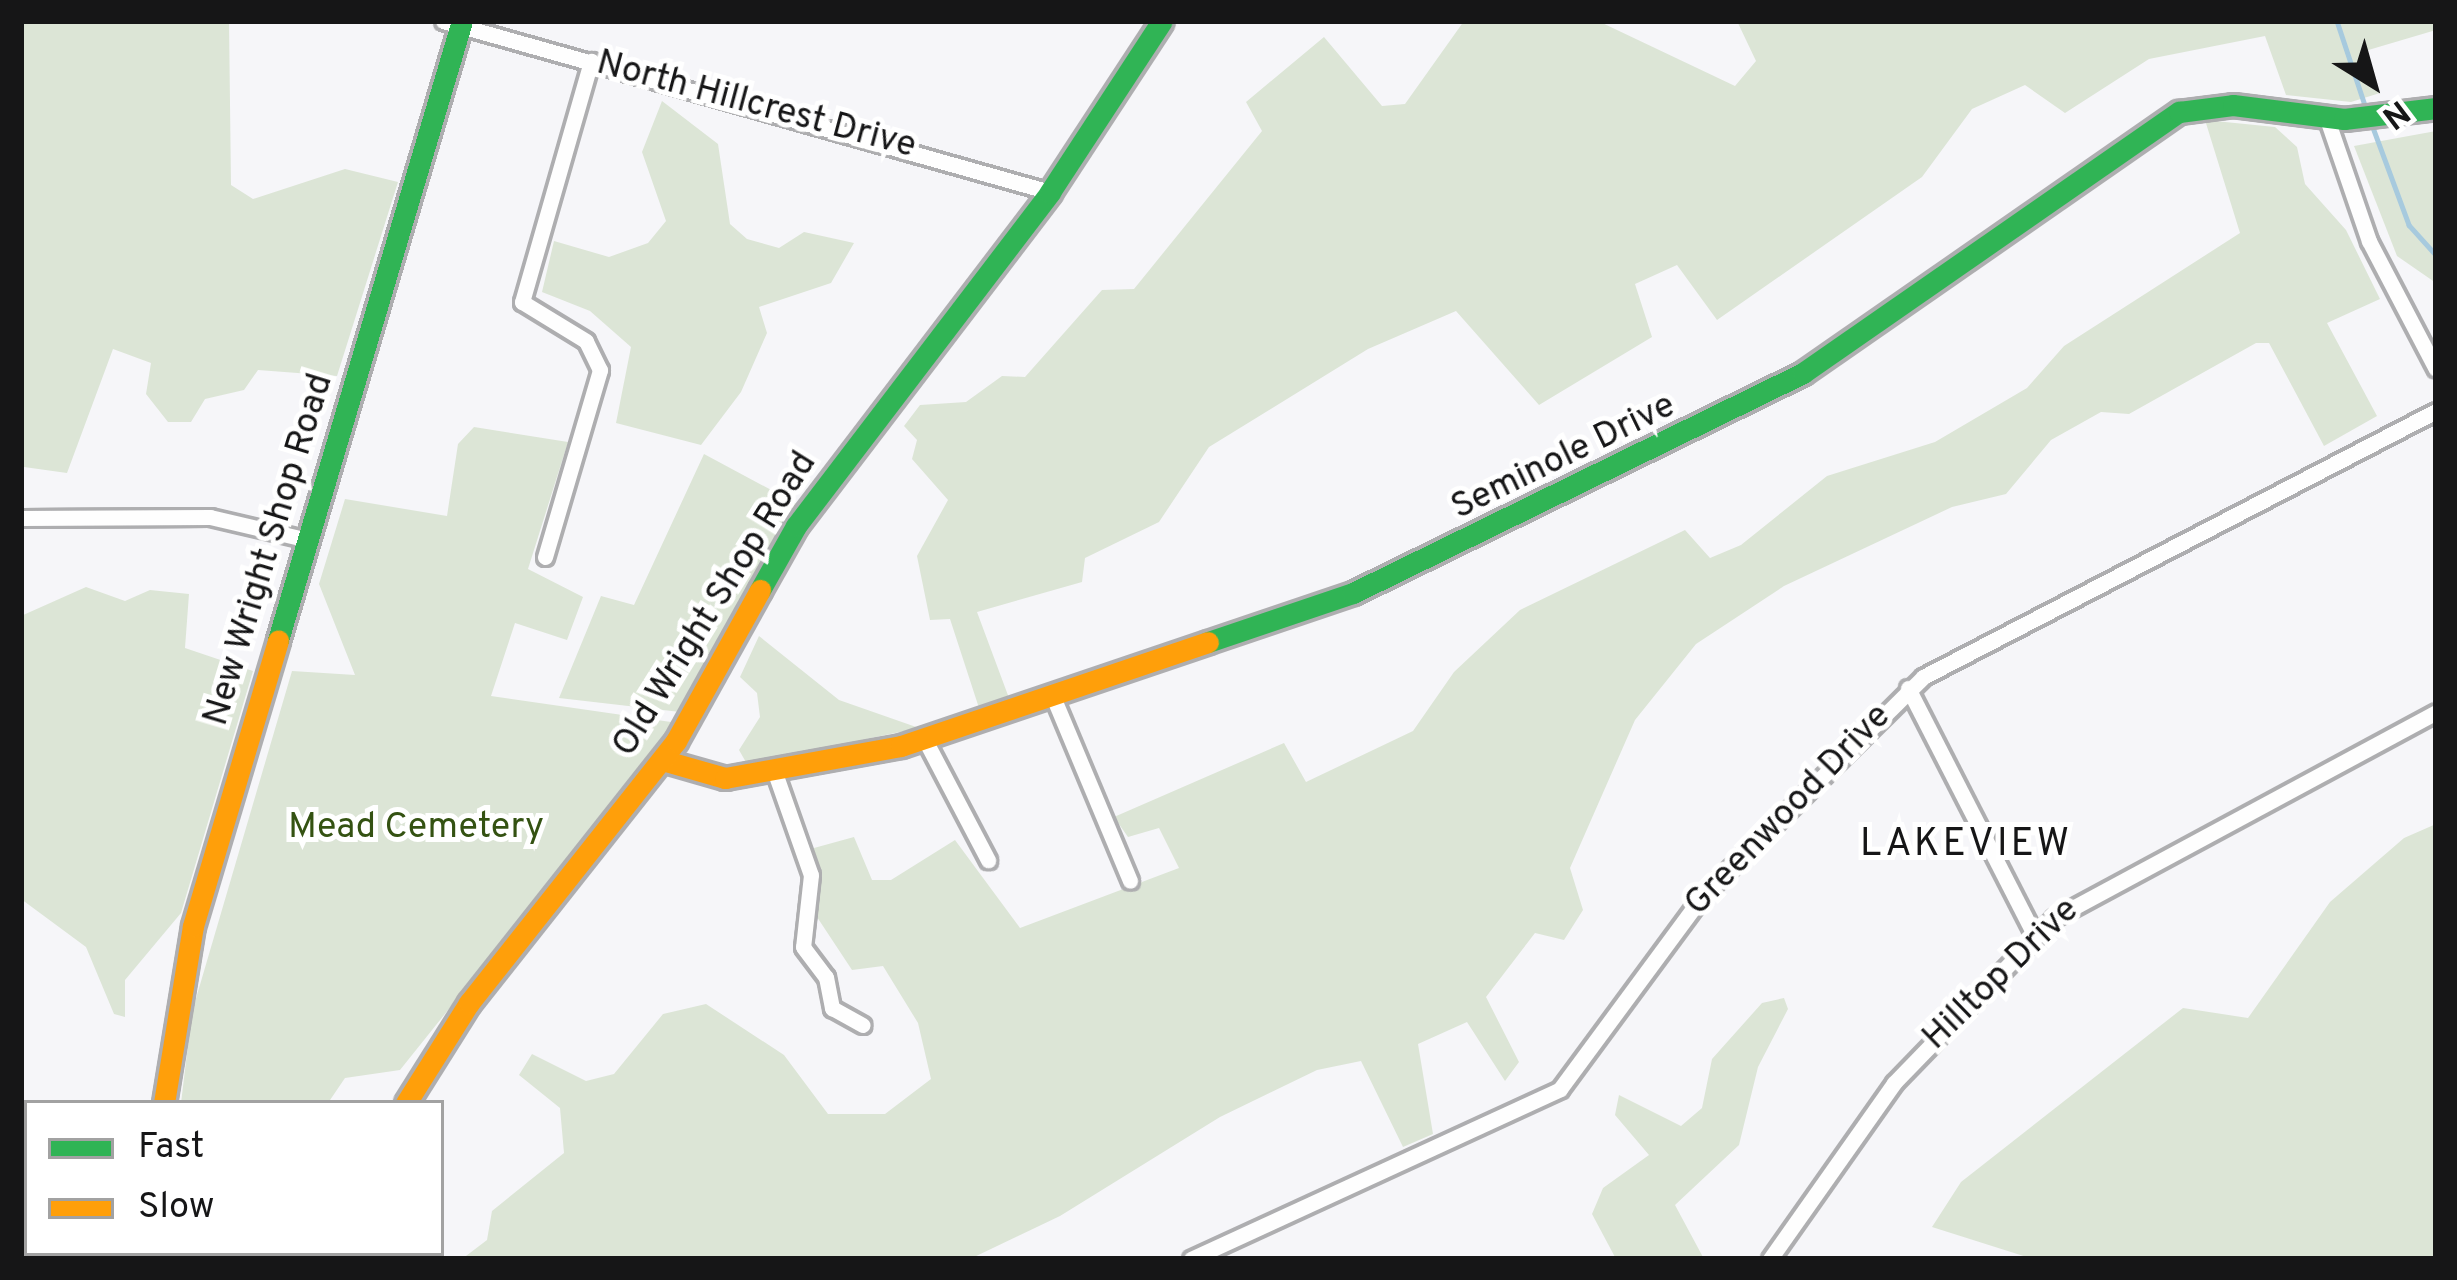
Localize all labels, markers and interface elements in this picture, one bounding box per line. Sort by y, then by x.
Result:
north arrow [2313,24,2433,144]
street label: North Hillcrest Drive [592,43,920,169]
text: N [2373,89,2417,137]
street label: New Wright Shop Road [196,368,344,732]
street label: Seminole Drive [1445,385,1683,531]
street label: Old Wright Shop Road [604,444,828,766]
street label: Greenwood Drive [1677,696,1901,926]
park label: Mead Cemetery [288,807,544,851]
district label: LAKEVIEW [1860,823,2072,869]
street label: Hilltop Drive [1915,890,2089,1060]
legend [24,1100,444,1256]
text: Fast [138,1125,204,1171]
text: Slow [138,1185,214,1231]

